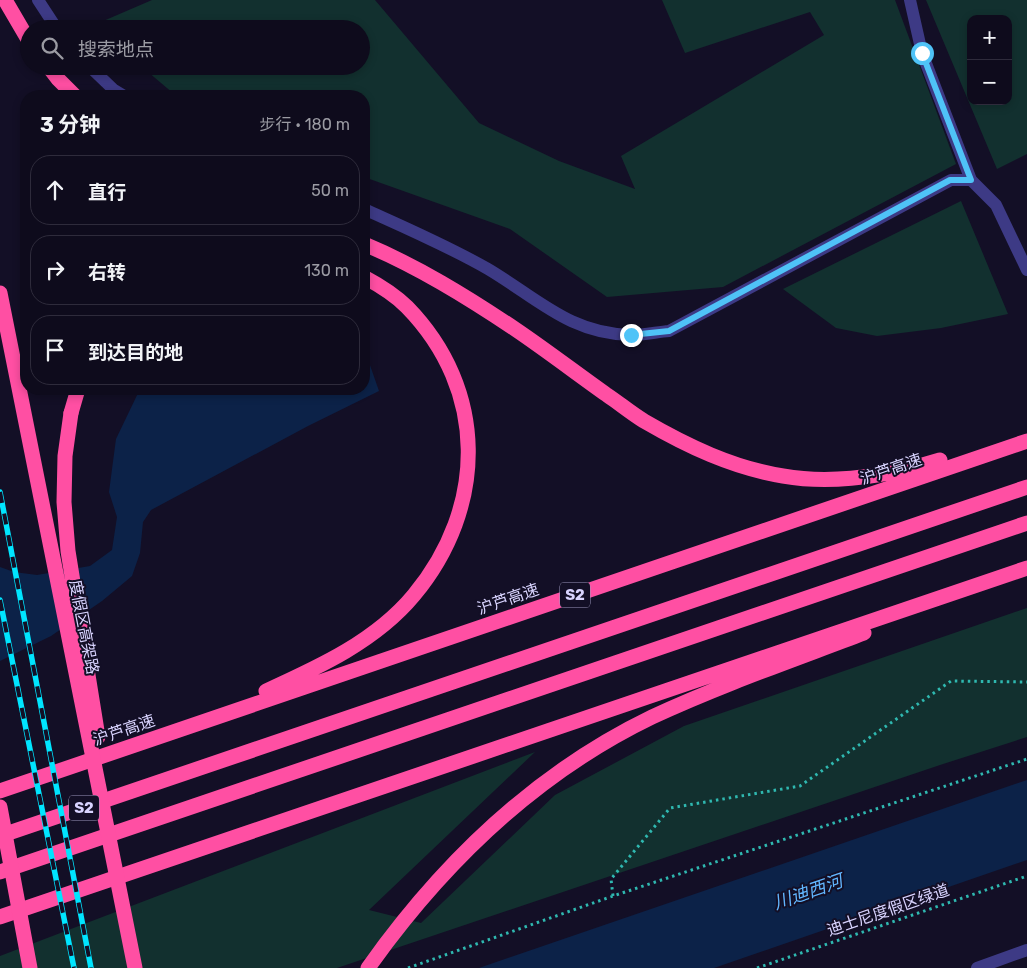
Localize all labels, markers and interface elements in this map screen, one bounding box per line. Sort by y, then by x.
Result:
map controls [967,15,1012,105]
button: + [967,15,1012,60]
search box [20,20,370,75]
icon: search [38,34,66,62]
text: 搜索地点 [78,38,154,61]
route start [911,42,934,65]
button: − [967,60,1012,105]
text: 3 分钟 [40,112,100,137]
text: 步行 · 180 m [260,115,350,134]
icon: ahead [41,176,69,204]
text: 直行 [88,181,126,204]
text: 50 m [311,181,349,200]
icon: right [41,256,69,284]
text: 右转 [88,261,126,284]
text: 130 m [304,261,349,280]
route end [620,324,643,347]
icon: arrive [41,336,69,364]
text: 到达目的地 [88,341,183,364]
street label: 沪芦高速 [858,450,924,488]
street label: 度假区高架路 [66,578,102,676]
street label: 沪芦高速 [475,580,541,618]
road number: S2 [560,582,590,608]
street label: 沪芦高速 [91,711,157,749]
road number: S2 [69,796,99,820]
water label: 川迪西河 [770,869,848,914]
street label: 迪士尼度假区绿道 [824,880,952,940]

